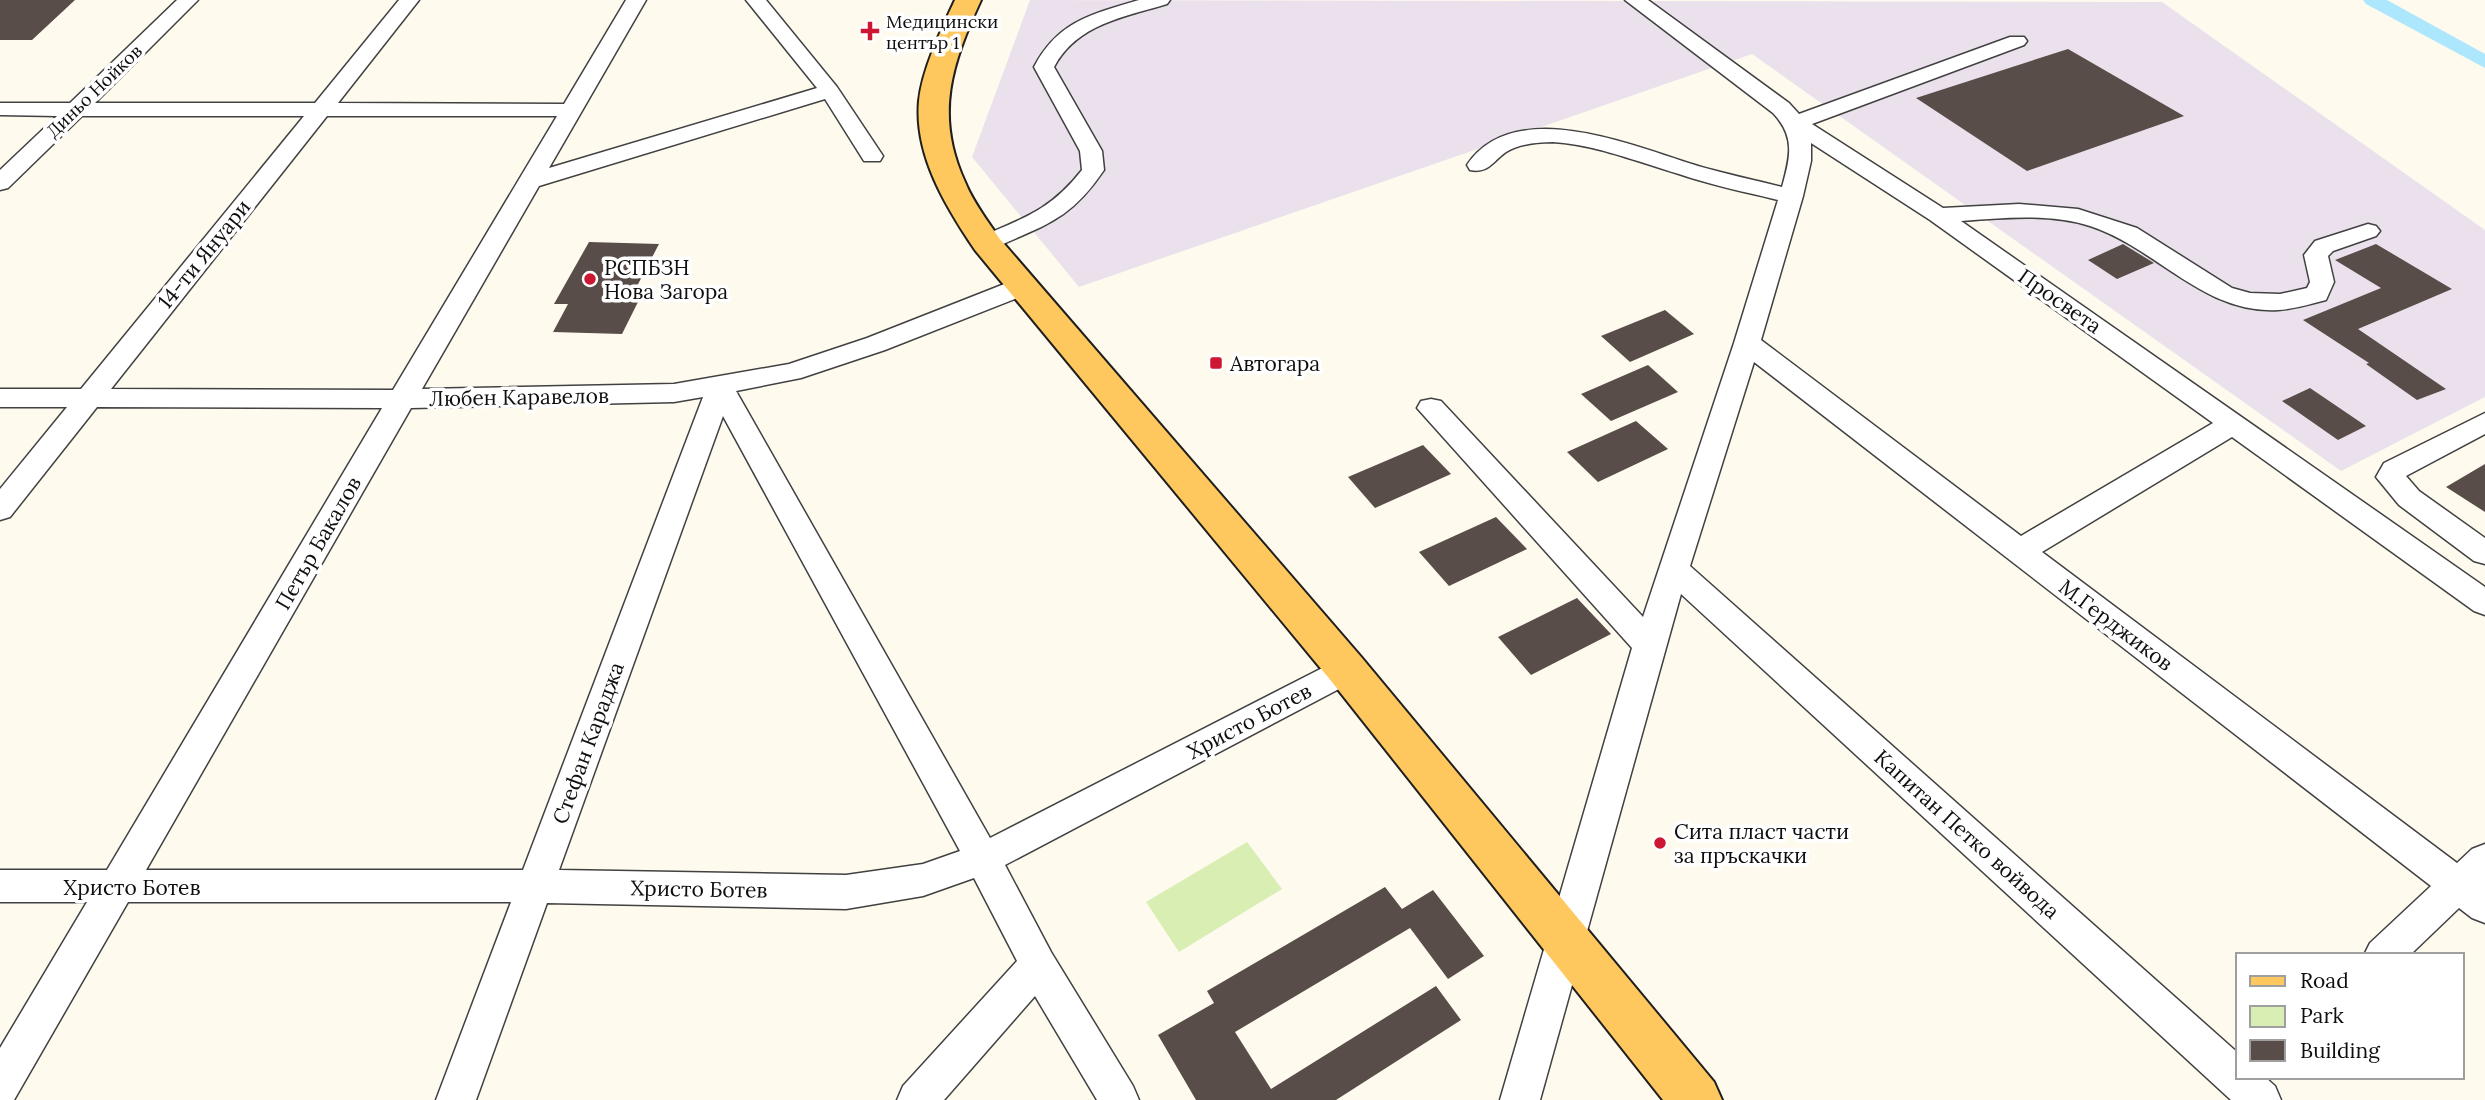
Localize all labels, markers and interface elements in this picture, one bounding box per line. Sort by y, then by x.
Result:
place label: Медицински център 1 [886,10,998,54]
marker: Медицински център 1 [860,21,880,41]
street label: Диньо Нойков [41,40,147,142]
street label: 14-ти Януари [152,194,256,314]
place label: РСПБЗН Нова Загора [604,254,728,305]
street label: Просвета [2013,263,2107,340]
marker: РСПБЗН Нова Загора [582,271,598,287]
place label: Автогара [1229,350,1320,377]
marker: Автогара [1208,355,1224,371]
street label: Любен Каравелов [429,382,609,412]
street label: Петър Бакалов [269,472,367,614]
street label: М.Герджиков [2054,573,2179,677]
street label: Стефан Караджа [546,658,630,828]
street label: Христо Ботев [1182,677,1316,765]
street label: Капитан Петко войвода [1869,744,2065,924]
place label: Сита пласт части за пръскачки [1674,818,1849,869]
marker: Сита пласт части за пръскачки [1652,835,1668,851]
street label: Христо Ботев [64,874,200,901]
street label: Христо Ботев [630,874,768,904]
legend [2236,953,2464,1079]
text: Road [2300,967,2349,994]
text: Park [2300,1002,2344,1029]
text: Building [2300,1037,2380,1064]

